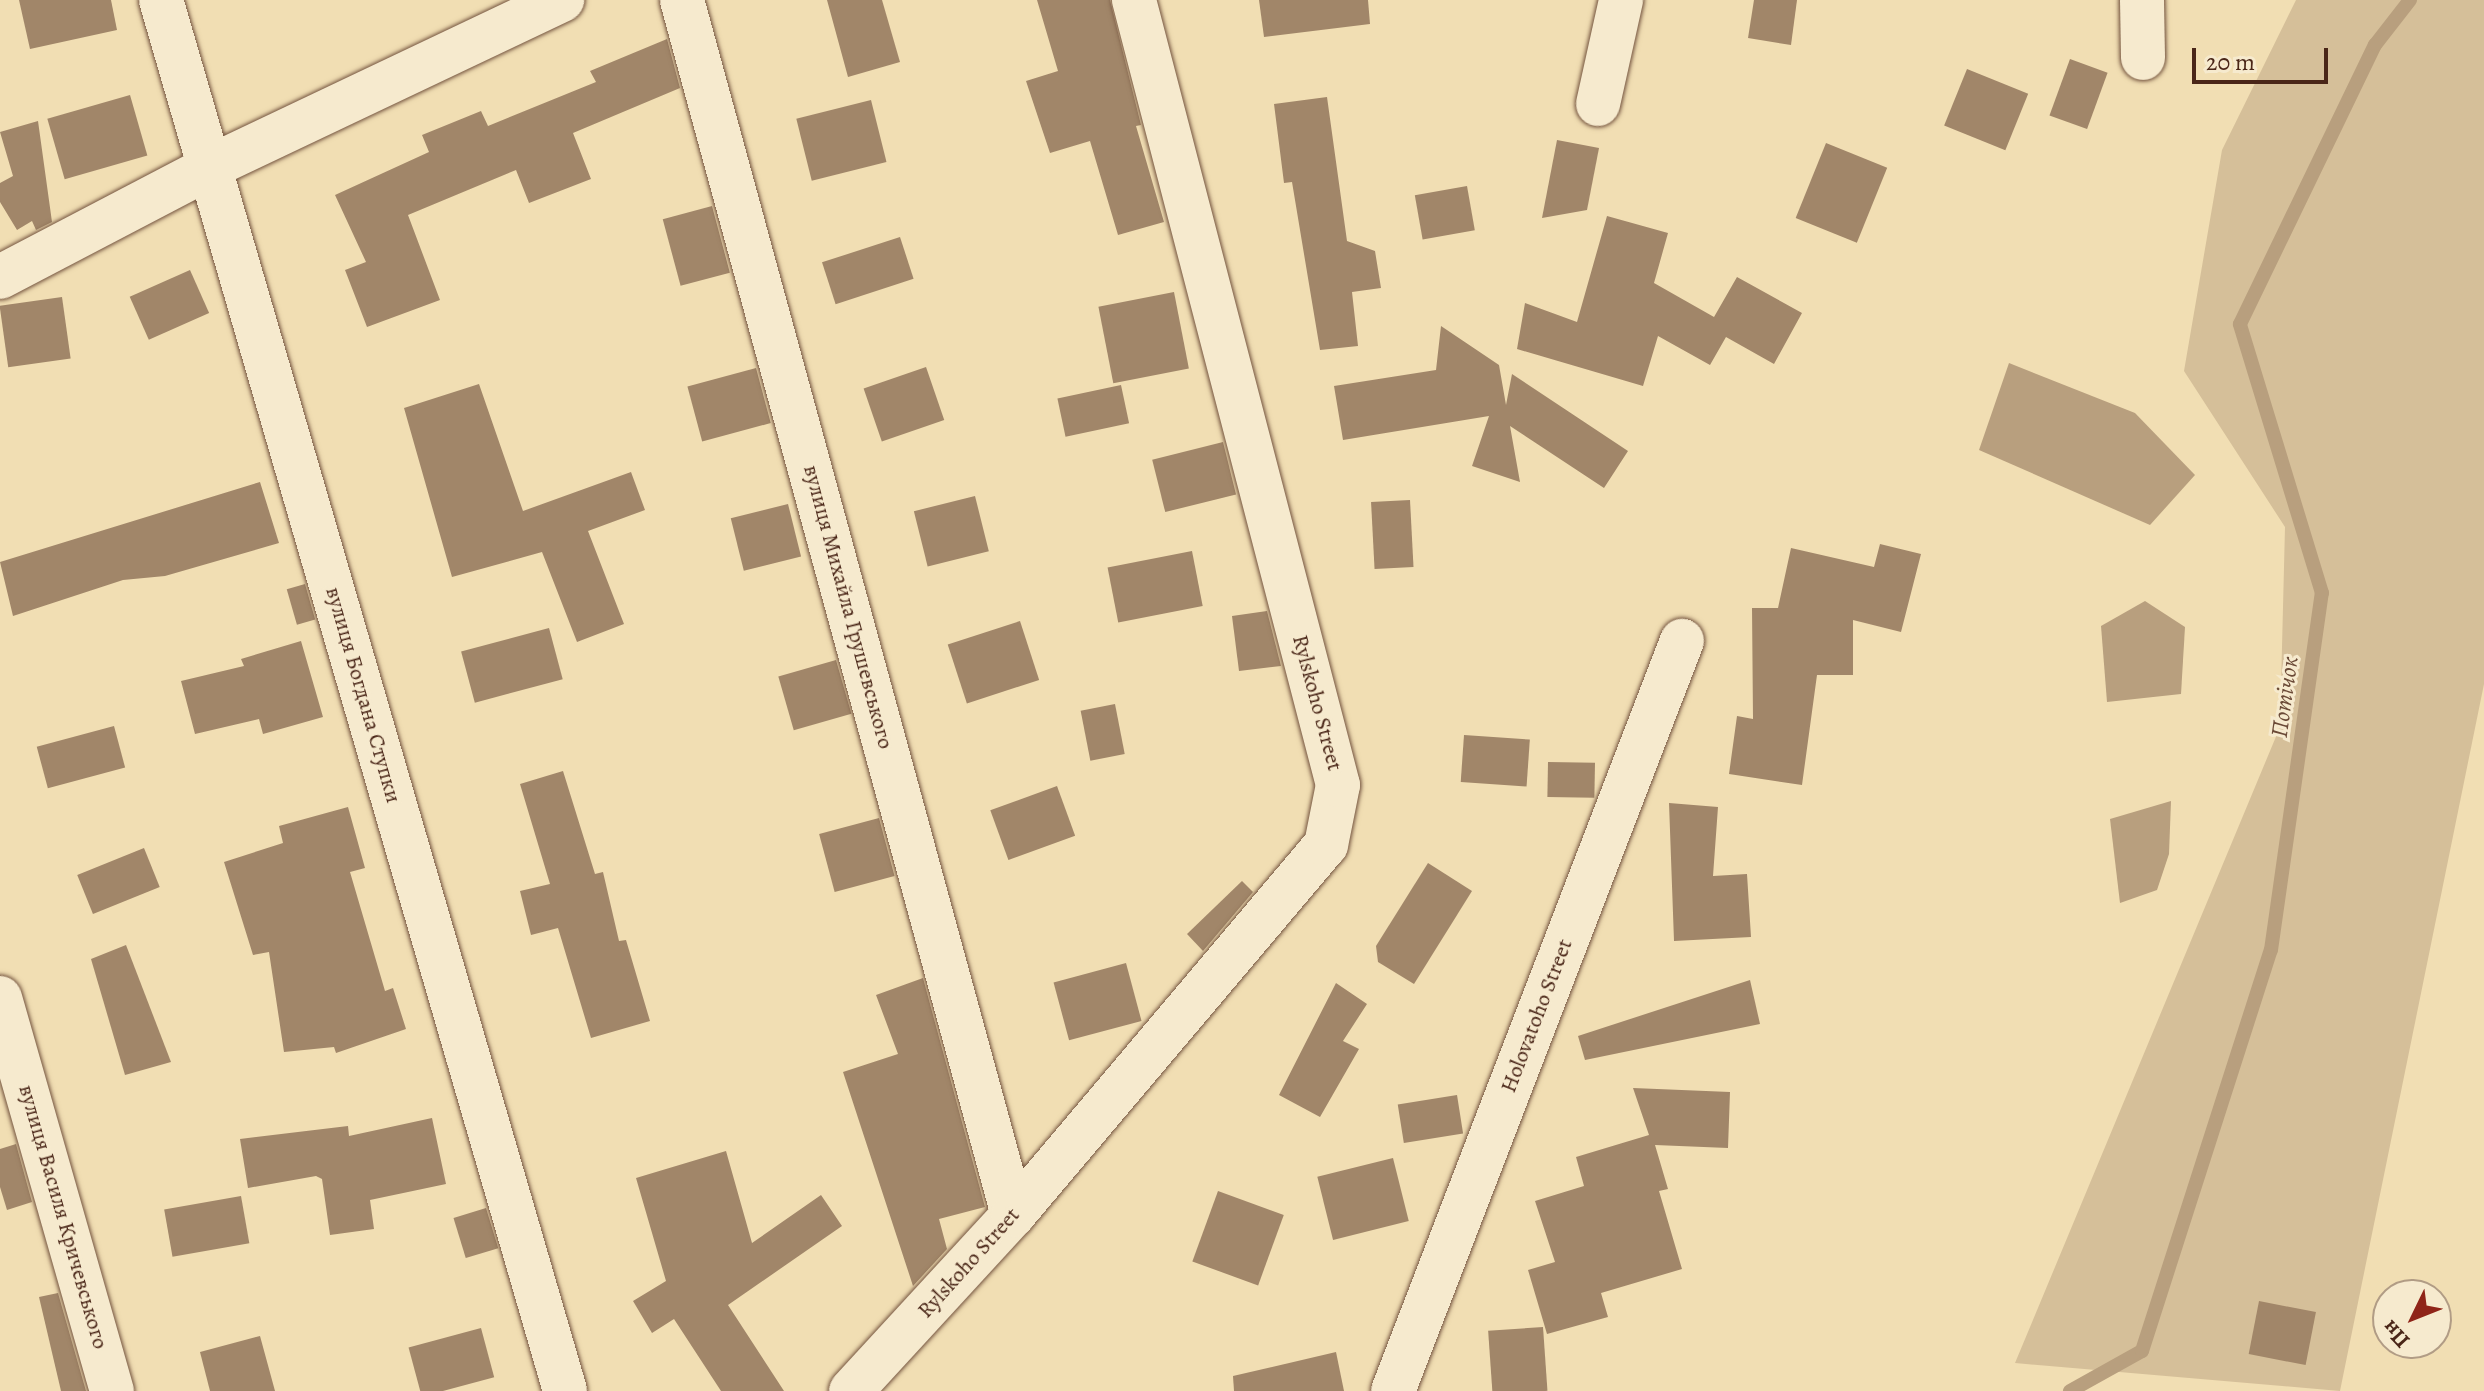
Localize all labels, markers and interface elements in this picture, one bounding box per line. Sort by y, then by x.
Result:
scale bar [2196,32,2332,82]
text: 20 m [2206,46,2255,78]
street label: вулиця Михайла Грушевського [797,462,899,752]
street label: вулиця Богдана Ступки [320,584,406,806]
street label: Rylskoho Street [1286,632,1348,774]
water label: Потічок [2265,654,2305,740]
street label: Holovatoho Street [1496,936,1578,1096]
street label: вулиця Василя Кричевського [13,1082,113,1352]
street label: Rylskoho Street [912,1202,1026,1324]
north arrow [2372,1279,2452,1359]
text: Пн [2375,1313,2417,1355]

